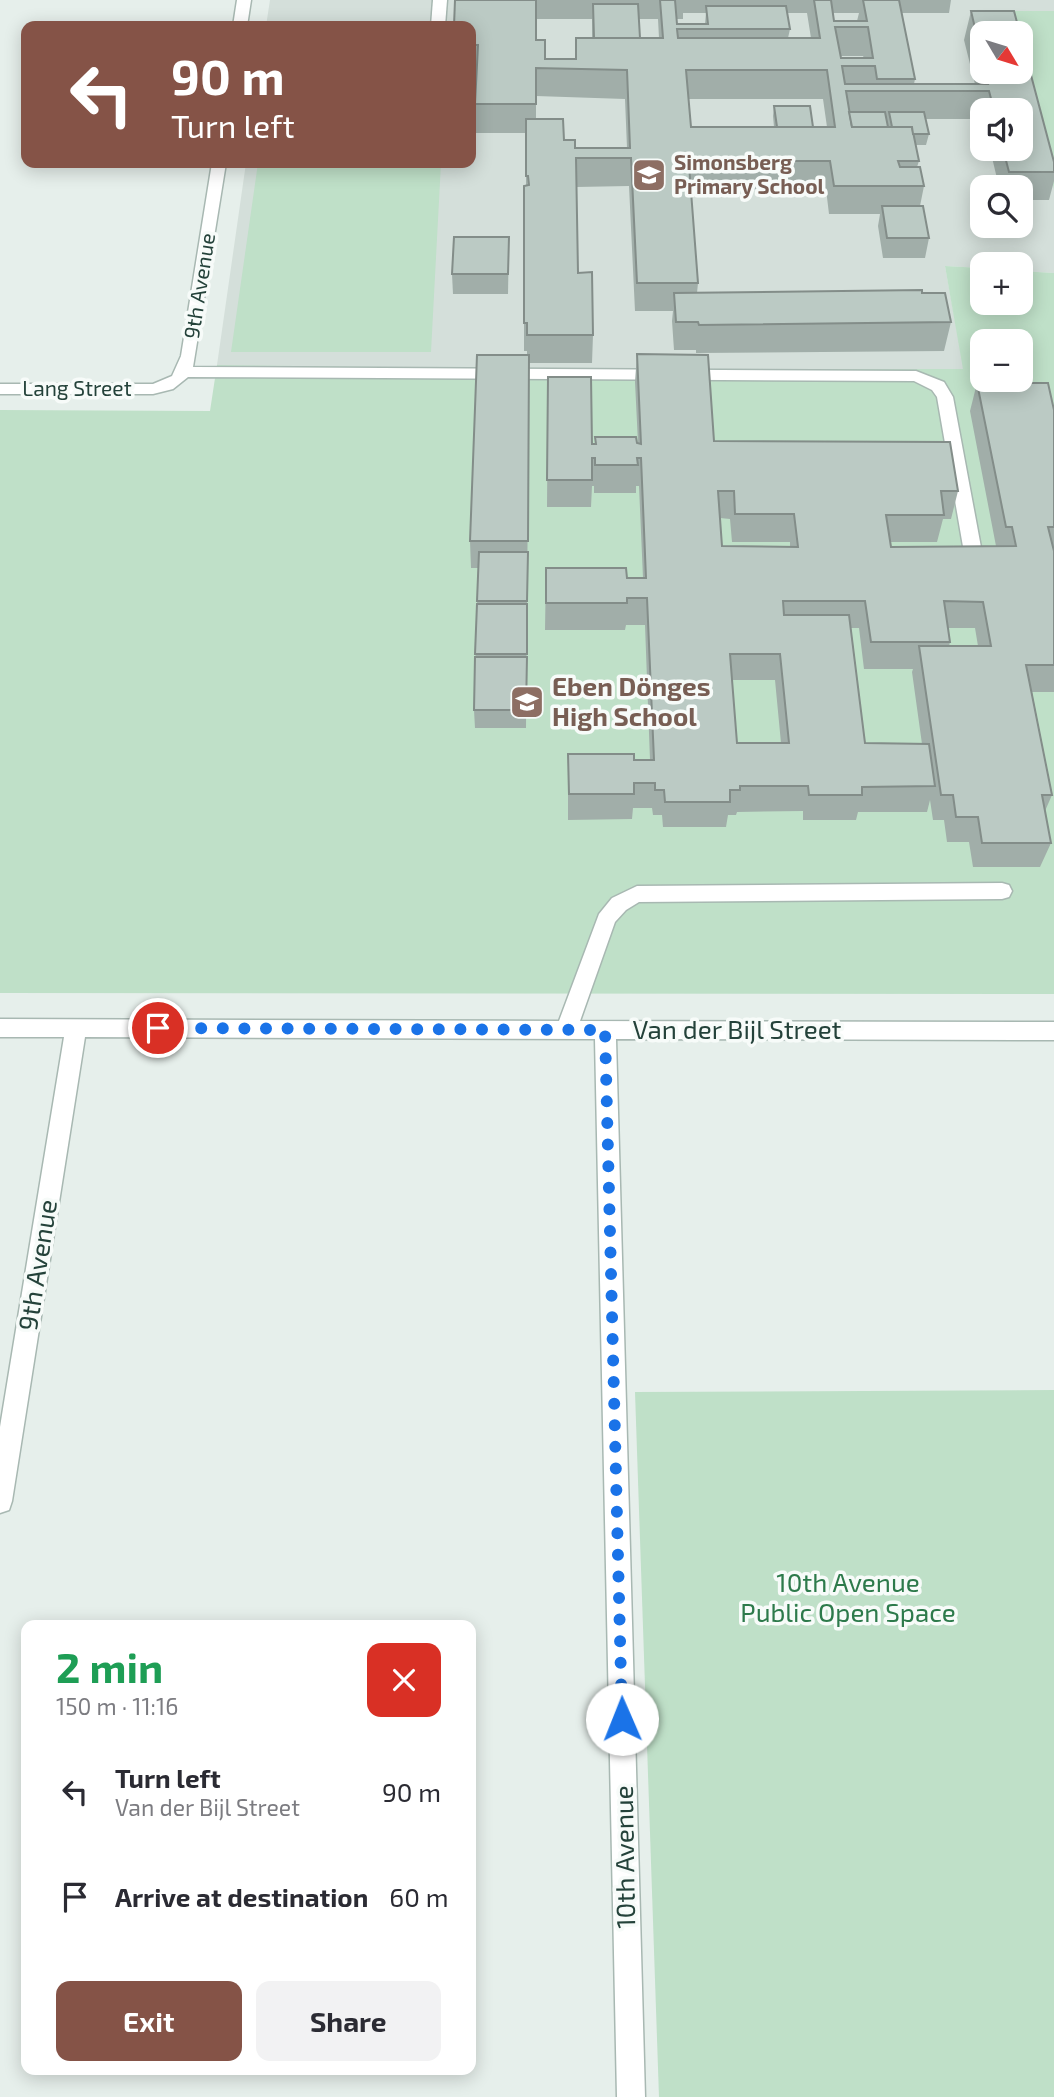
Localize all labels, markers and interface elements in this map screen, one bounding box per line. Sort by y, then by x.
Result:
north arrow [970,21,1032,84]
map controls [970,21,1033,392]
text: 90 m [171,46,285,105]
icon: left [56,49,147,140]
button: sound [970,98,1033,161]
text: Turn left [171,106,295,144]
place label: Simonsberg Primary School [674,149,825,199]
school or university icon: Simonsberg Primary School [630,156,668,194]
button: search [970,175,1033,238]
street label: 9th Avenue [178,231,219,340]
button: + [970,252,1033,315]
button: − [970,329,1033,392]
street label: Lang Street [22,375,132,400]
place label: Eben Dönges High School [552,670,711,731]
school or university icon: Eben Dönges High School [508,683,546,721]
pin [128,998,188,1058]
icon: arrive [139,1009,177,1047]
street label: Van der Bijl Street [632,1013,842,1044]
street label: 9th Avenue [11,1197,62,1332]
park label: 10th Avenue Public Open Space [740,1566,956,1627]
text: 2 min [56,1641,163,1691]
button: close [367,1643,441,1717]
position arrow [585,1682,659,1756]
text: 150 m · 11:16 [56,1692,178,1720]
text: Turn left [115,1762,221,1793]
icon: left [56,1773,94,1811]
text: 90 m [382,1776,441,1807]
street label: 10th Avenue [607,1785,640,1929]
text: Van der Bijl Street [115,1793,300,1821]
icon: arrive [56,1878,94,1916]
text: Arrive at destination [115,1881,368,1912]
text: 60 m [389,1881,448,1912]
button: Exit [56,1981,242,2061]
button: Share [256,1981,441,2061]

